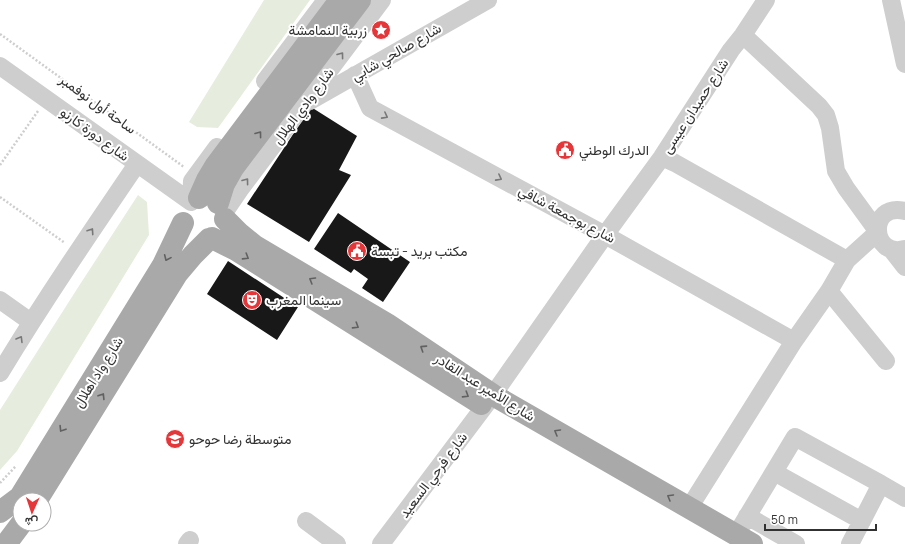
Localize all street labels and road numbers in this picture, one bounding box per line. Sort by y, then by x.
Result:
street label: شارع صالحي شابي [347,18,446,88]
street label: شارع حميدان عيسى [657,55,734,158]
street label: شارع وادي الهلال [267,63,340,150]
street label: ساحة أول نوفمبر [55,69,140,139]
street label: شارع دورة كارنو [56,102,134,167]
street label: شارع بوجمعة شافي [514,180,619,250]
street label: شارع واد اهلال [68,333,129,412]
street label: شارع الأمير عبد القادر [429,347,539,427]
street label: شارع فرحي السعيد [394,428,473,523]

